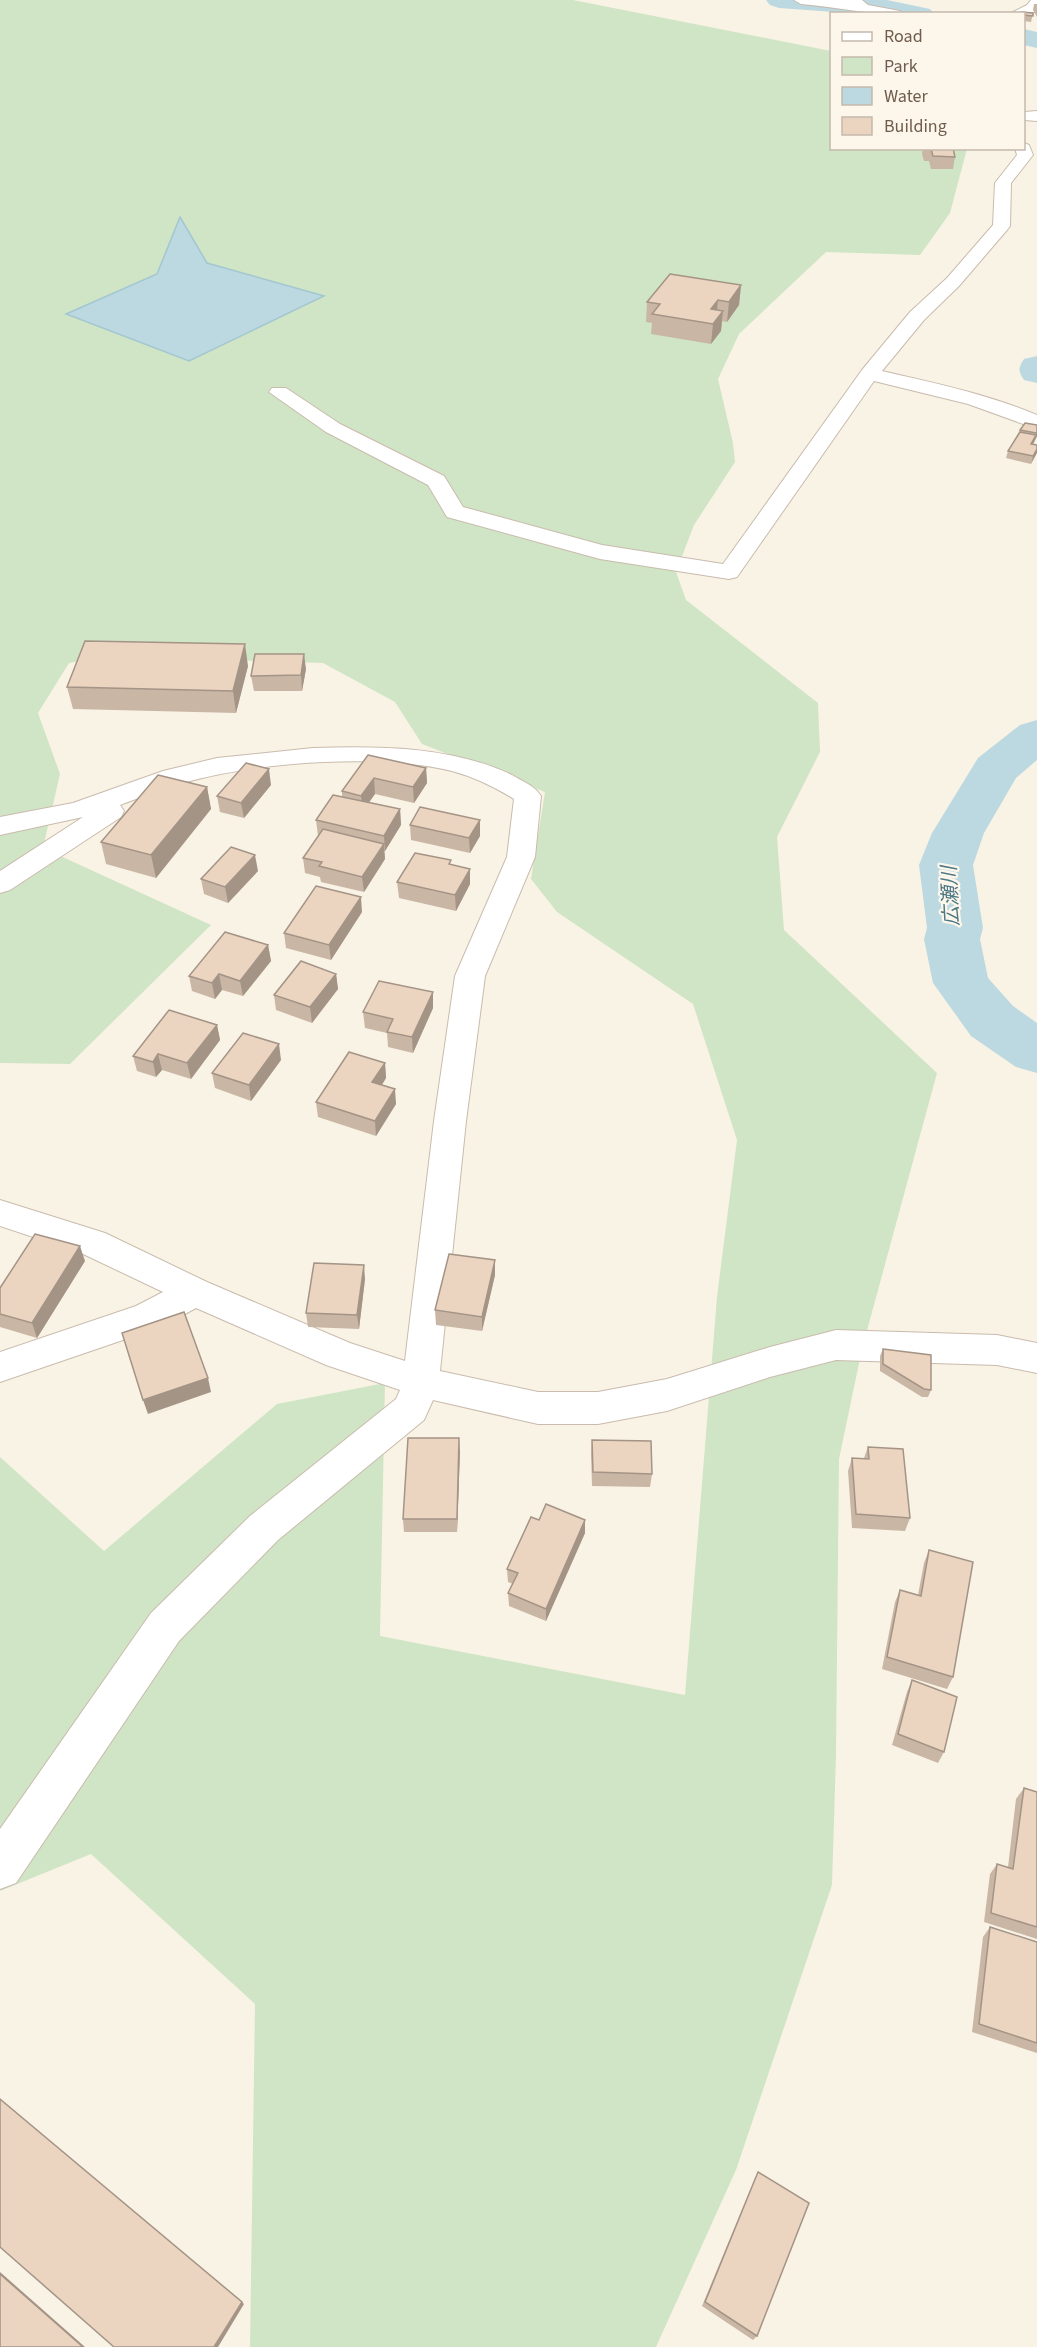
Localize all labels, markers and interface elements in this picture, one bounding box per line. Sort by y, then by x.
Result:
legend [830,12,1025,150]
text: Road [884,24,923,49]
text: Park [884,54,918,79]
text: Water [884,84,928,109]
text: Building [884,114,947,139]
water label: 広瀬川 [935,863,967,927]

